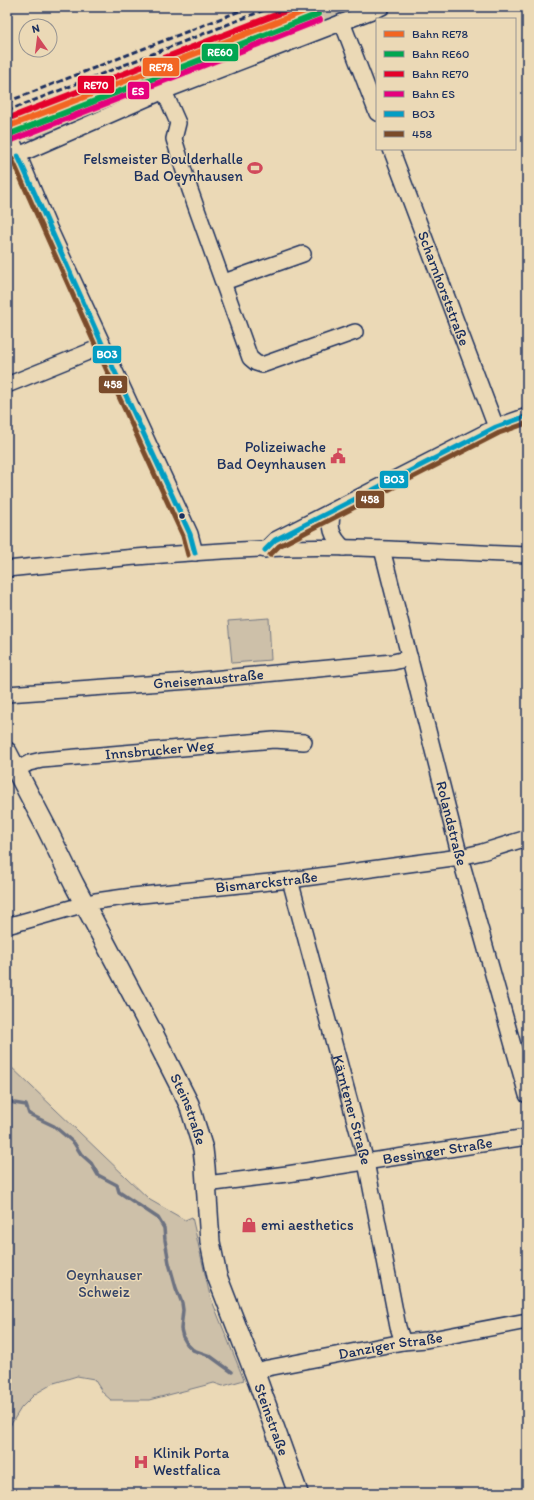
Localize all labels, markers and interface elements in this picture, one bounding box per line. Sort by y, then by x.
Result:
north arrow [18,18,58,58]
legend [376,18,516,150]
text: N [31,22,41,36]
text: Bahn RE78 [412,27,469,41]
line badge: RE60 [201,43,239,62]
text: RE60 [207,46,233,59]
text: Bahn RE60 [412,47,469,61]
line badge: RE78 [142,57,180,77]
text: RE78 [149,61,173,74]
text: Bahn RE70 [412,67,469,81]
line badge: RE70 [77,75,115,94]
text: RE70 [84,79,109,92]
line badge: ES [127,81,150,100]
text: ES [132,85,144,98]
text: Bahn ES [412,87,455,101]
text: BO3 [412,107,435,121]
text: 458 [412,127,433,141]
place label: Felsmeister Boulderhalle Bad Oeynhausen [83,150,243,185]
sports icon: Felsmeister Boulderhalle Bad Oeynhausen [246,159,264,177]
street label: Scharnhorststraße [414,228,473,348]
line badge: BO3 [92,345,122,364]
text: BO3 [96,348,118,361]
line badge: 458 [98,375,128,394]
text: 458 [104,378,122,391]
place label: Polizeiwache Bad Oeynhausen [217,438,326,473]
public building icon: Polizeiwache Bad Oeynhausen [329,447,347,465]
line badge: BO3 [379,470,409,489]
text: BO3 [383,473,405,486]
line badge: 458 [355,490,385,509]
text: 458 [361,493,379,506]
unlabelled marker [177,511,187,521]
street label: Gneisenaustraße [153,665,264,693]
street label: Innsbrucker Weg [104,736,215,764]
street label: Rolandstraße [432,779,471,868]
street label: Bismarckstraße [215,867,319,897]
street label: Kärntener Straße [329,1053,375,1167]
street label: Steinstraße [166,1071,210,1147]
street label: Bessinger Straße [381,1133,494,1168]
shop icon: emi aesthetics [240,1216,258,1234]
place label: emi aesthetics [261,1216,354,1234]
park label: Oeynhauser Schweiz [66,1266,142,1301]
street label: Danziger Straße [337,1328,444,1363]
street label: Steinstraße [250,1381,293,1458]
place label: Klinik Porta Westfalica [153,1444,229,1479]
hospital icon: Klinik Porta Westfalica [132,1453,150,1471]

